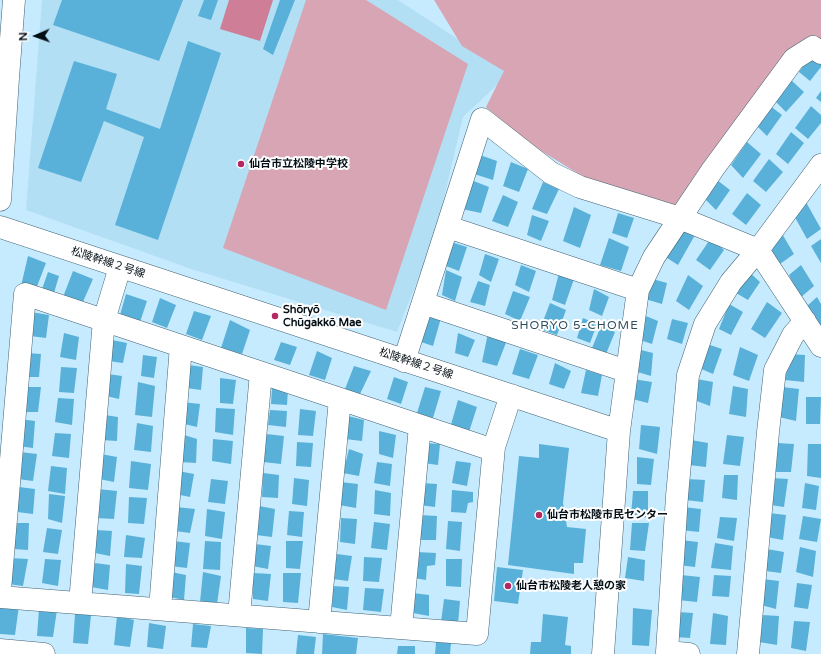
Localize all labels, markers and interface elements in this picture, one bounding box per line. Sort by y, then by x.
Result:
north arrow [16,16,56,56]
text: N [17,32,30,41]
place label: 仙台市立松陵中学校 [249,157,348,171]
marker: 仙台市立松陵中学校 [236,159,246,169]
street label: 松陵幹線２号線 [69,245,147,281]
place label: Shōryō Chūgakkō Mae [283,303,362,329]
marker: Shōryō Chūgakkō Mae [270,311,280,321]
district label: SHORYO 5-CHOME [511,319,639,333]
street label: 松陵幹線２号線 [377,346,455,382]
place label: 仙台市松陵市民センター [547,508,668,522]
marker: 仙台市松陵市民センター [534,510,544,520]
place label: 仙台市松陵老人憩の家 [516,579,626,593]
marker: 仙台市松陵老人憩の家 [503,581,513,591]

